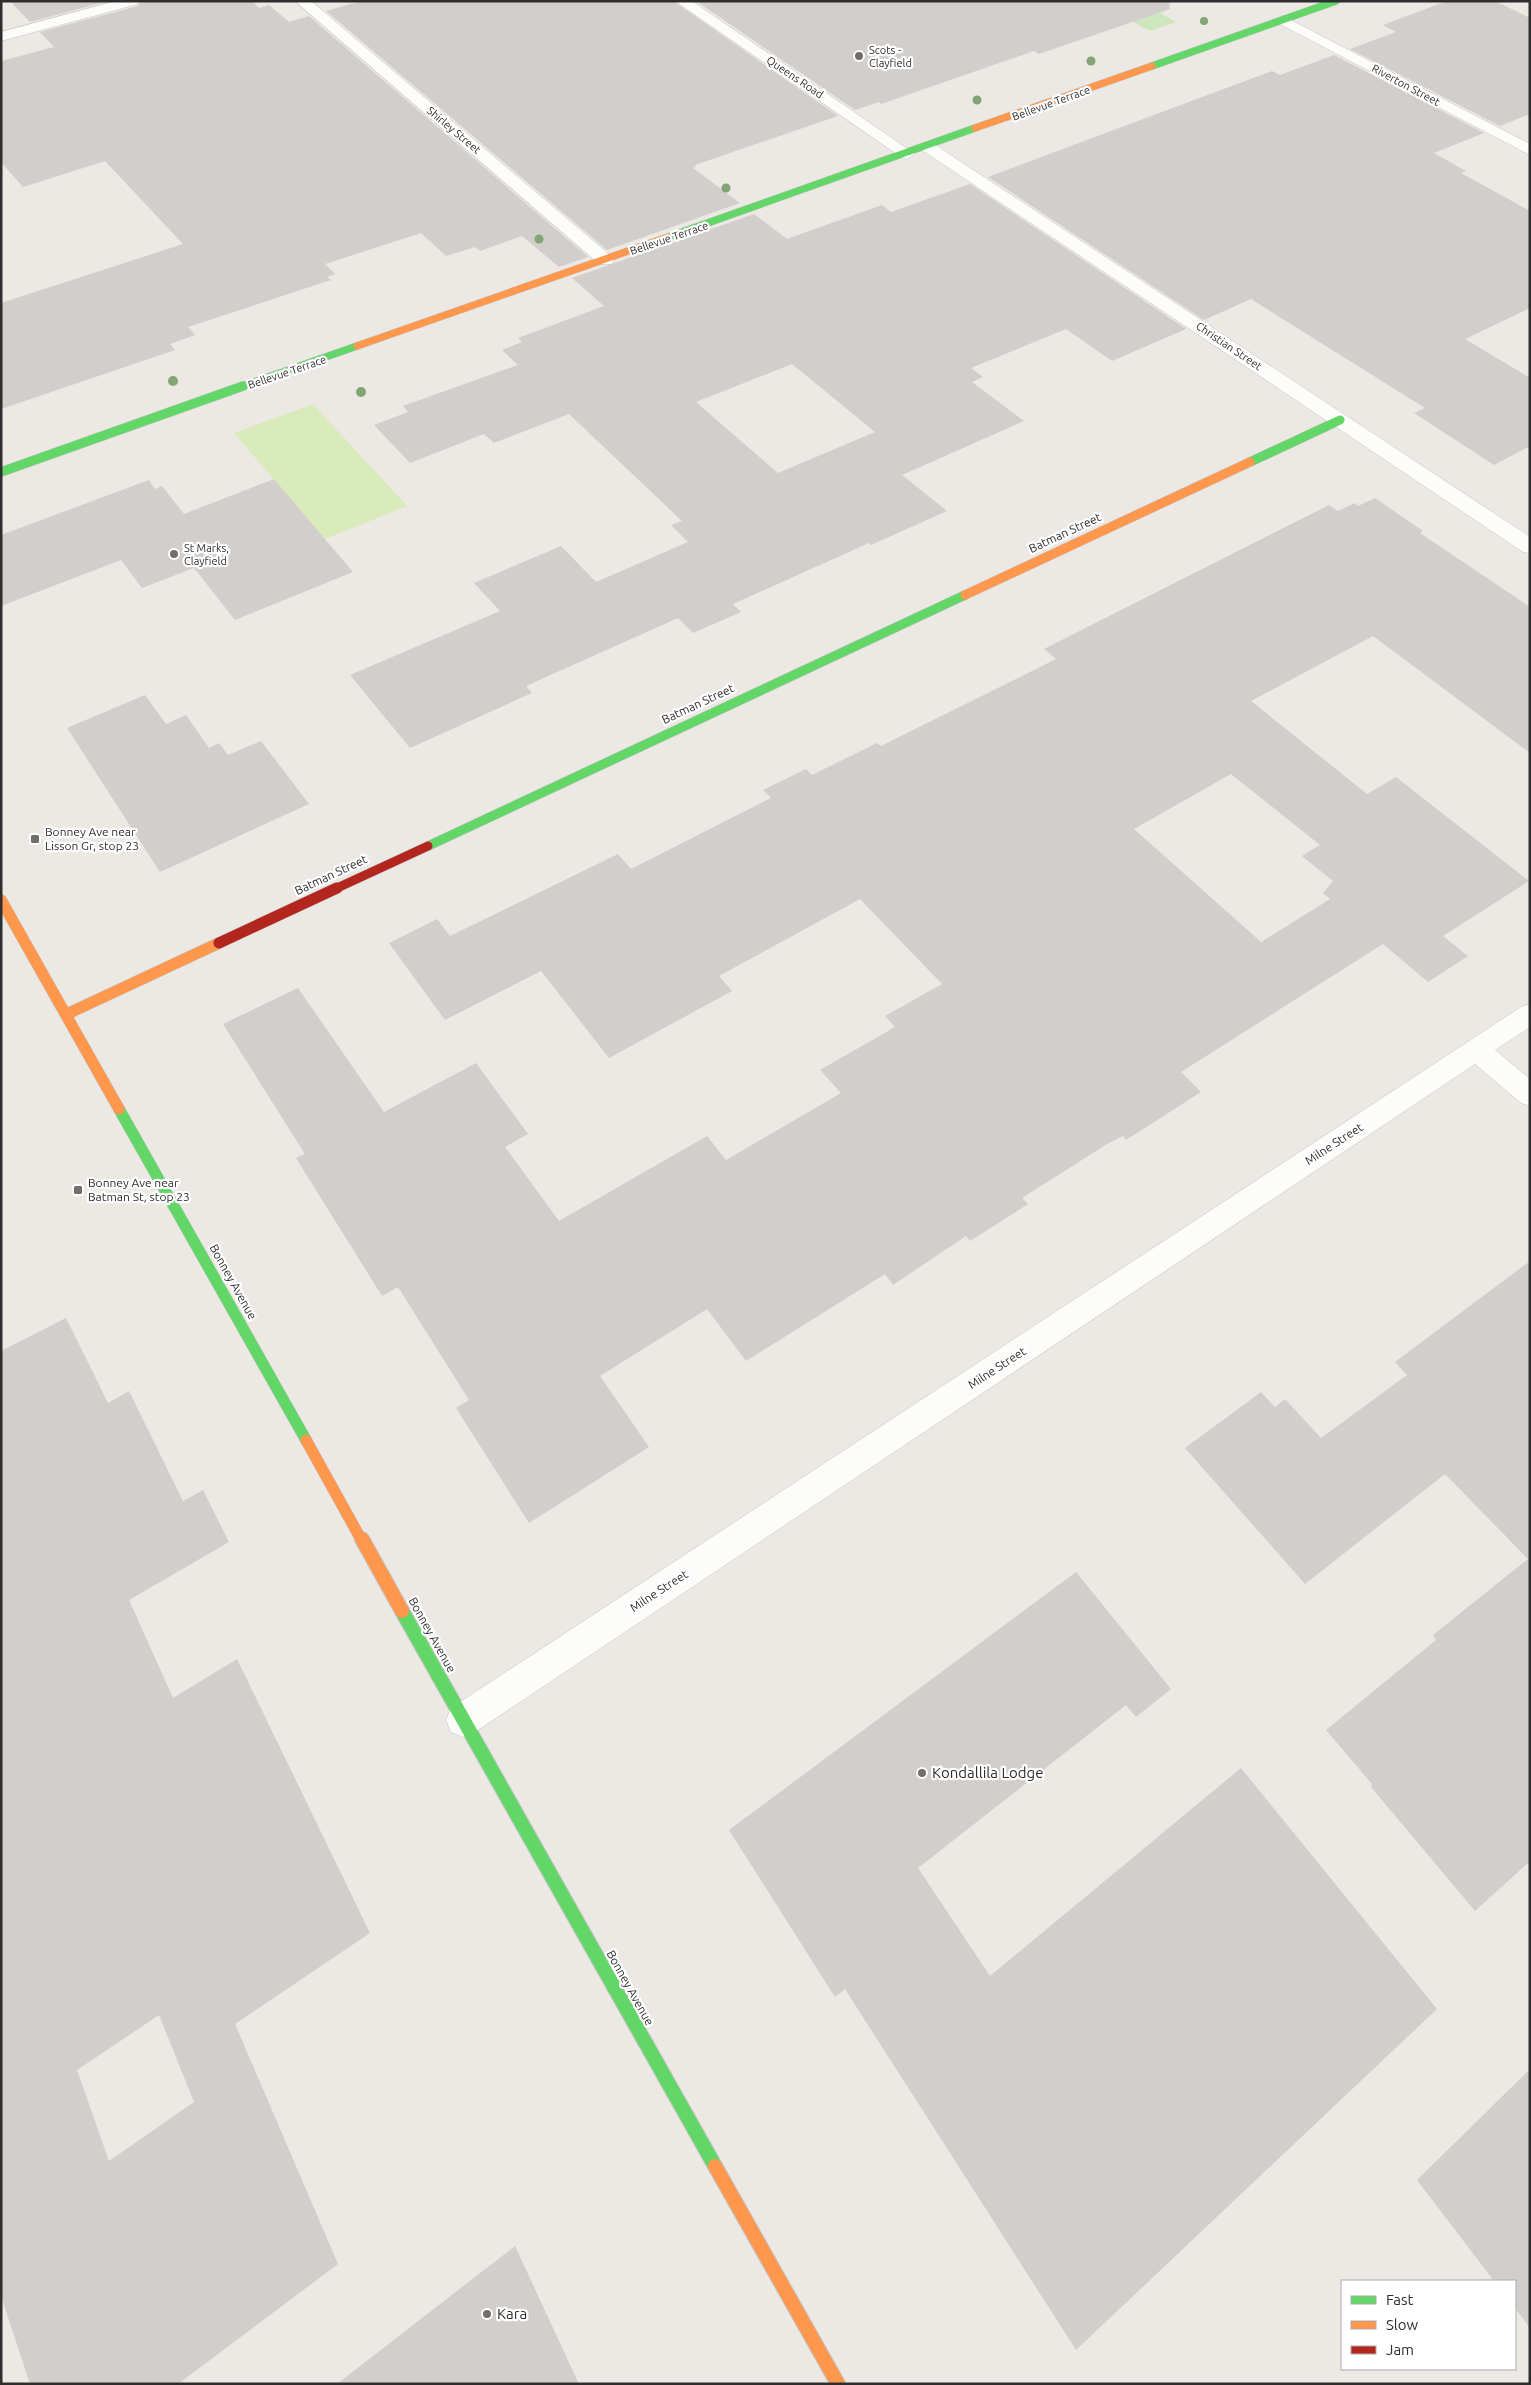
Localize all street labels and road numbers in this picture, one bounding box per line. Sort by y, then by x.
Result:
street label: Queens Road [764,54,826,100]
street label: Riverton Street [1370,62,1443,108]
street label: Bellevue Terrace [1010,83,1092,123]
street label: Shirley Street [425,104,484,156]
street label: Bellevue Terrace [628,219,710,257]
street label: Christian Street [1194,320,1265,373]
street label: Bellevue Terrace [246,353,328,391]
street label: Batman Street [1027,510,1103,555]
street label: Batman Street [660,681,736,726]
street label: Batman Street [293,852,369,897]
street label: Milne Street [1302,1120,1365,1167]
street label: Bonney Avenue [207,1242,259,1322]
street label: Milne Street [965,1344,1028,1391]
street label: Milne Street [627,1567,690,1614]
street label: Bonney Avenue [406,1595,458,1675]
street label: Bonney Avenue [604,1948,656,2028]

